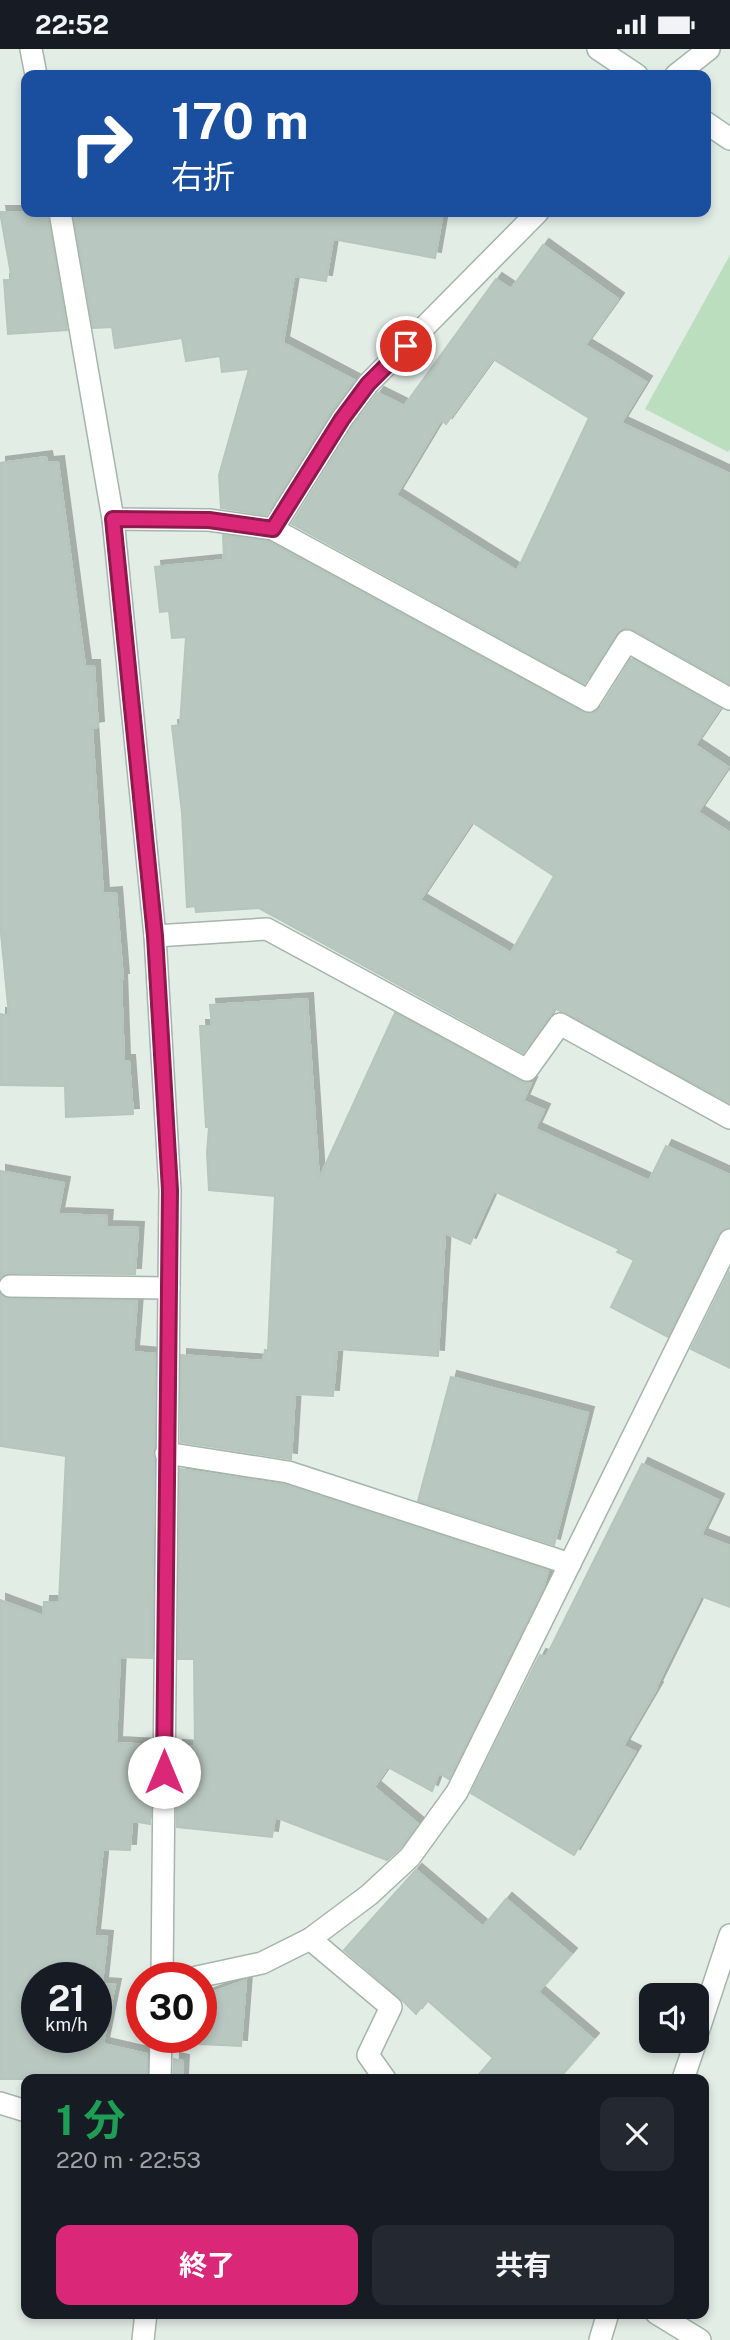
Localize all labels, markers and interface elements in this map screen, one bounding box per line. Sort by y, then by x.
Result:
text: 22:52 [35,9,109,40]
text: 170 m [171,92,309,150]
icon: right [56,98,147,189]
text: 右折 [171,158,235,195]
pin [376,316,436,376]
icon: arrive [387,327,425,365]
position arrow [127,1735,201,1809]
speed limit sign: 30 [126,1962,217,2053]
text: 21 [48,1978,85,2019]
map controls [639,1983,709,2053]
button: sound [639,1983,709,2053]
text: km/h [45,2014,88,2035]
text: 1 分 [56,2095,125,2144]
button: close [600,2097,674,2171]
text: 220 m · 22:53 [56,2146,201,2173]
button: 終了 [56,2225,358,2305]
button: 共有 [372,2225,674,2305]

